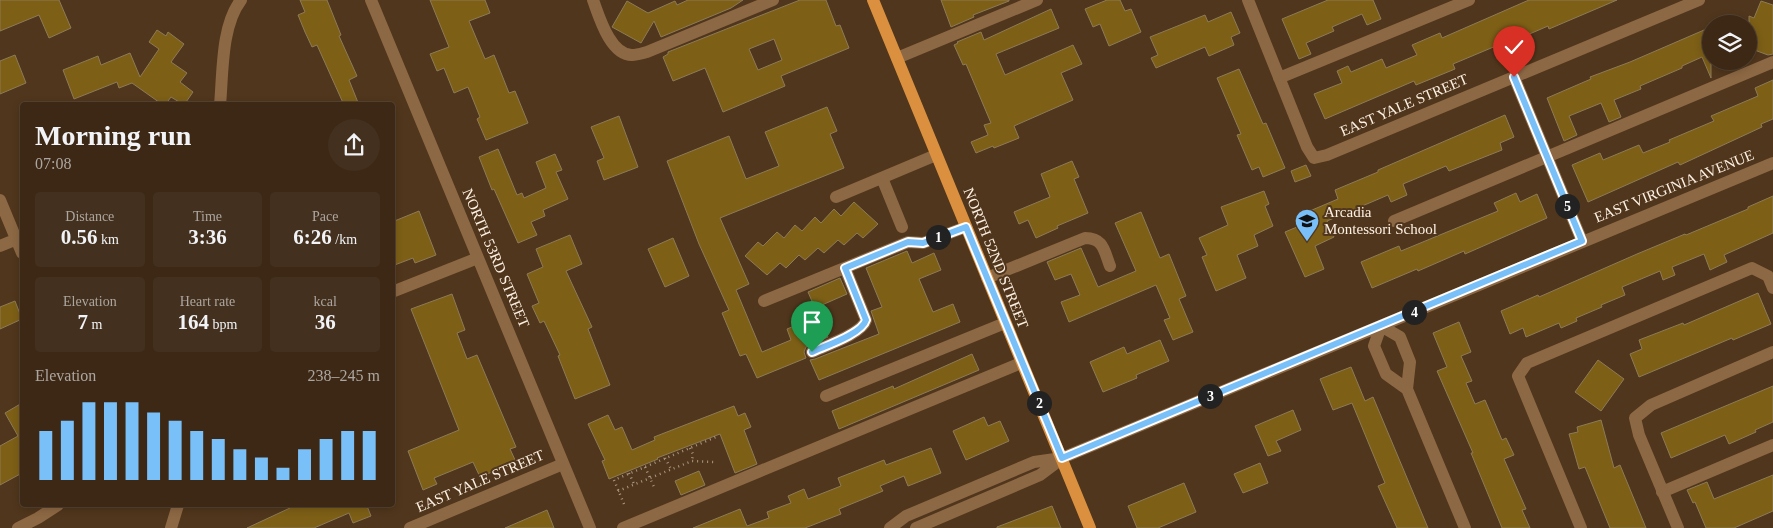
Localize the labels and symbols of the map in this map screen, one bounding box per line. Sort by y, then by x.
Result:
pin [1493,26,1535,77]
street label: EAST YALE STREET [1338,71,1470,139]
street label: EAST VIRGINIA AVENUE [1592,147,1756,225]
street label: NORTH 52ND STREET [960,185,1032,331]
street label: NORTH 53RD STREET [460,186,532,330]
pin: 5 [1554,194,1580,218]
place label: Arcadia Montessori School [1324,204,1437,237]
school or university icon: Arcadia Montessori School [1294,208,1320,242]
pin: 1 [926,224,950,250]
pin: 4 [1402,300,1426,324]
pin [791,301,833,352]
pin: 3 [1198,384,1222,408]
pin: 2 [1026,390,1052,416]
street label: EAST YALE STREET [414,447,546,515]

